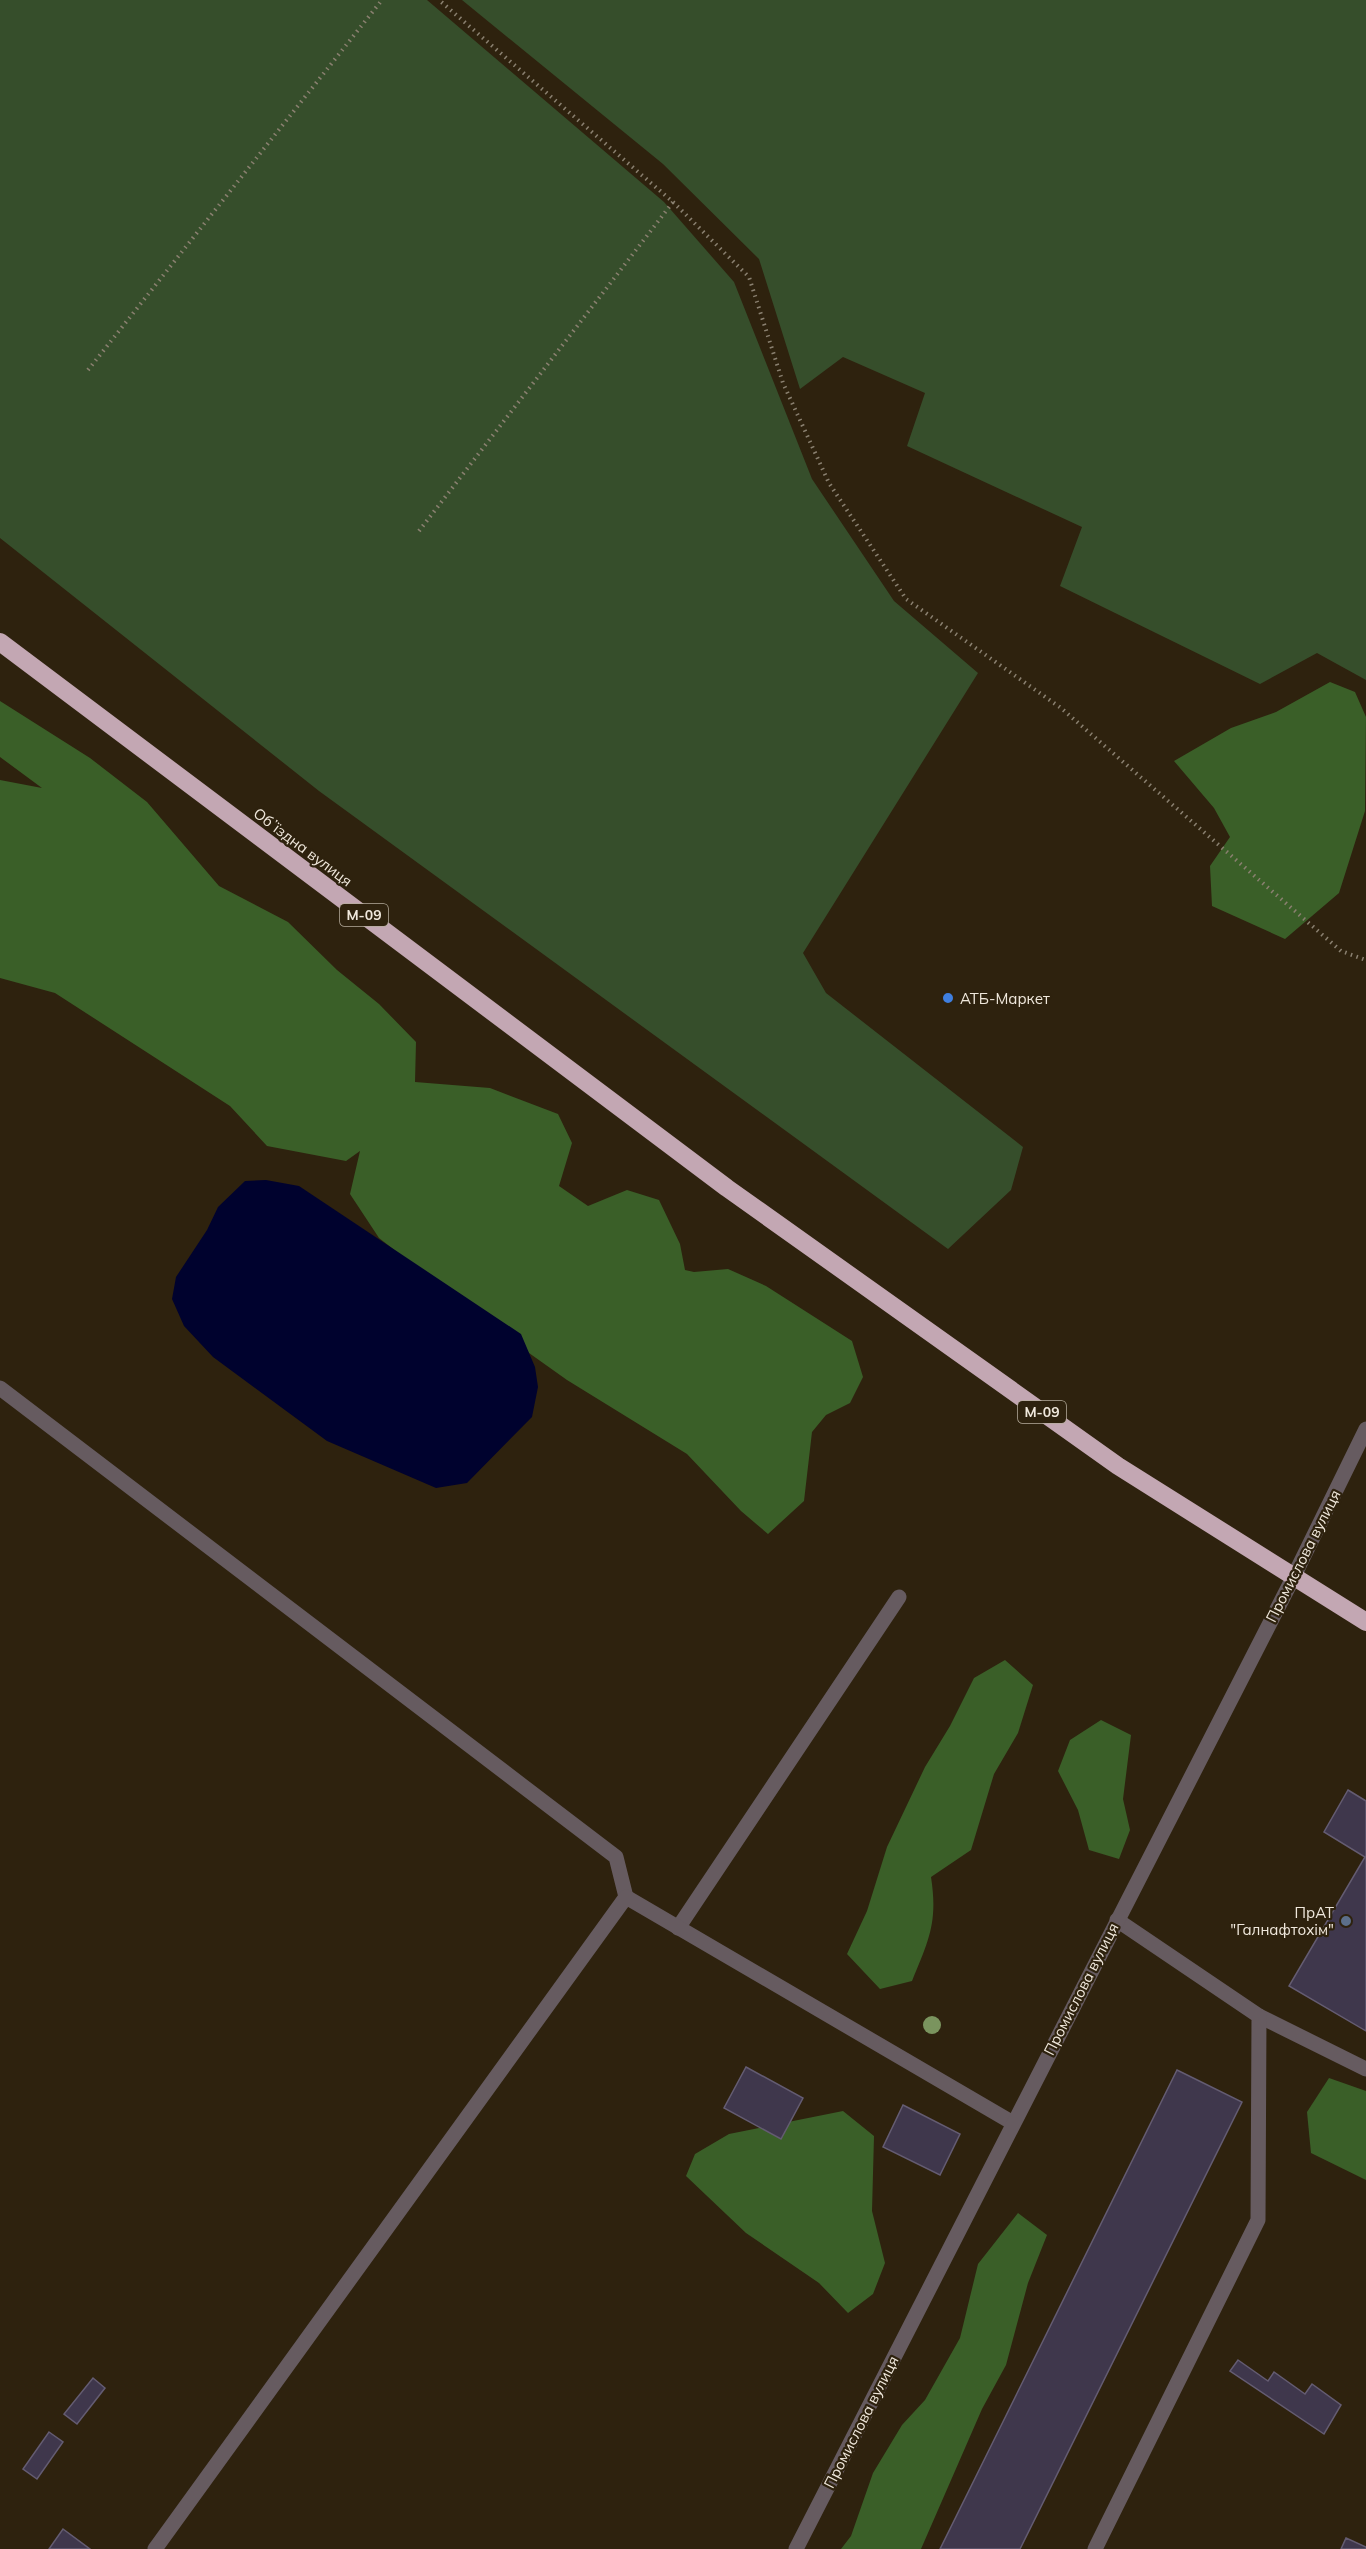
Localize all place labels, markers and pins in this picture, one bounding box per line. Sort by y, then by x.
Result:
place label: АТБ-Маркет [960,989,1050,1008]
marker: АТБ-Маркет [941,991,955,1005]
place label: ПрАТ "Галнафтохім" [1230,1903,1334,1939]
marker: ПрАТ "Галнафтохім" [1339,1914,1353,1928]

